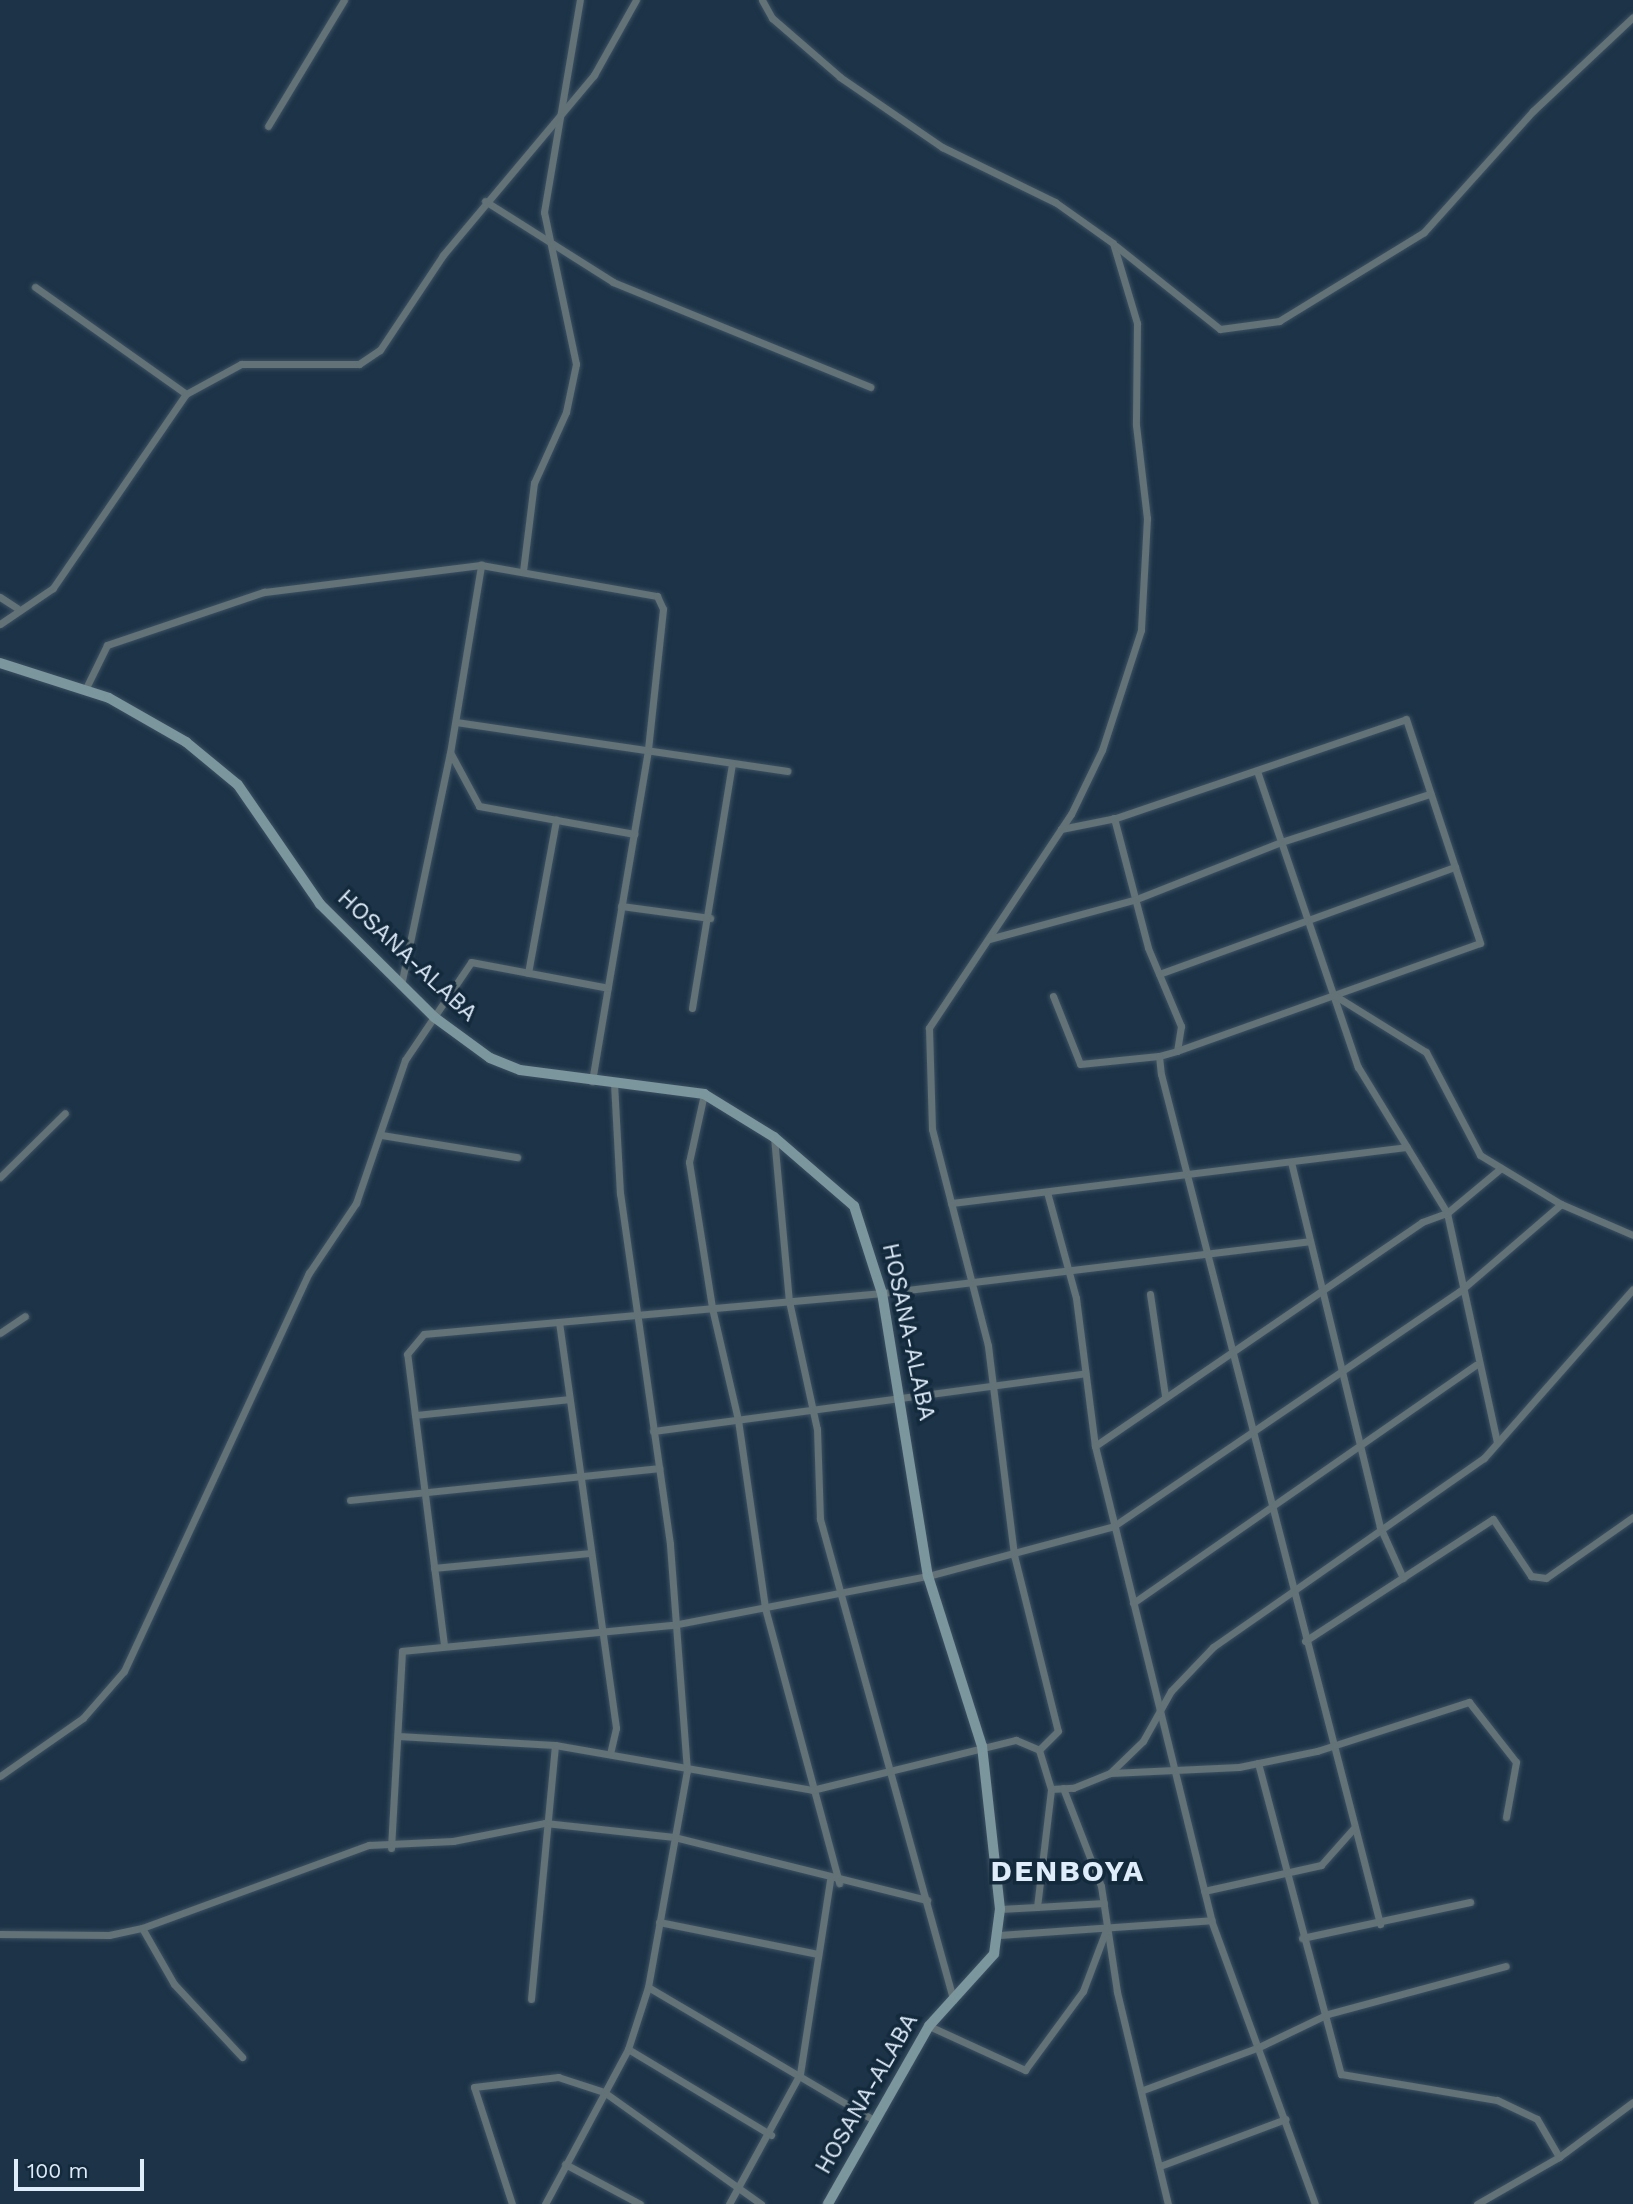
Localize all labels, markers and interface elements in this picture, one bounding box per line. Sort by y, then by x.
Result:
street label: HOSANA-ALABA [332,884,482,1028]
street label: HOSANA-ALABA [876,1241,940,1423]
district label: DENBOYA [991,1853,1145,1889]
street label: HOSANA-ALABA [810,2009,924,2179]
scale bar [18,2144,147,2188]
text: 100 m [27,2158,89,2183]

